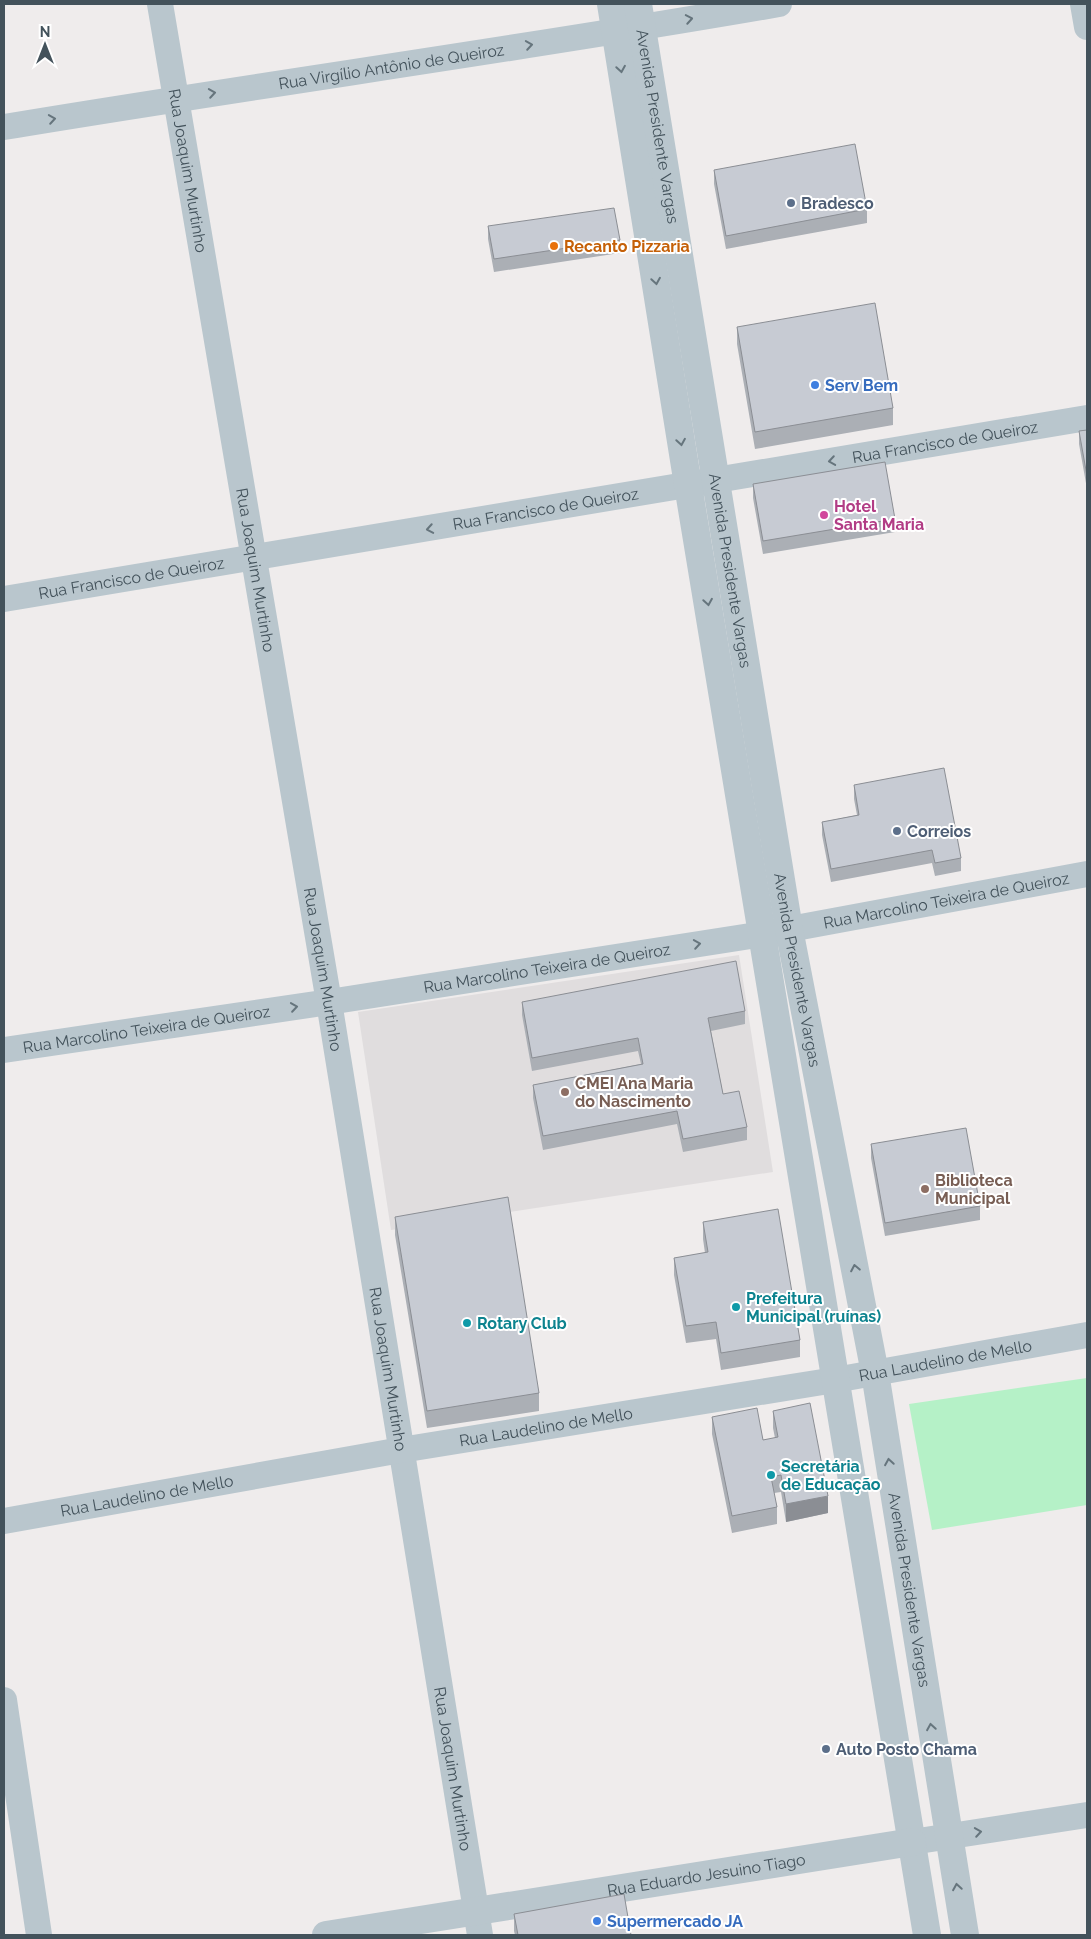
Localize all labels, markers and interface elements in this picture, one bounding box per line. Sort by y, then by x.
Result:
one-way arrow [685,15,693,25]
north arrow [20,20,70,70]
text: N [40,24,50,40]
street label: Avenida Presidente Vargas [632,28,683,225]
street label: Rua Virgílio Antônio de Queiroz [277,40,506,93]
one-way arrow [524,41,533,51]
one-way arrow [616,65,626,74]
street label: Rua Joaquim Murtinho [164,87,211,254]
one-way arrow [209,88,217,99]
one-way arrow [48,114,56,125]
place label: Bradesco [801,194,874,213]
marker: Bradesco [785,197,797,209]
place label: Recanto Pizzaria [564,237,690,256]
marker: Recanto Pizzaria [548,240,560,252]
one-way arrow [650,277,660,286]
place label: Serv Bem [825,376,898,395]
marker: Serv Bem [809,379,821,391]
street label: Rua Francisco de Queiroz [851,417,1039,467]
one-way arrow [676,438,686,446]
one-way arrow [828,456,836,466]
street label: Avenida Presidente Vargas [705,472,755,670]
street label: Rua Francisco de Queiroz [451,484,640,534]
street label: Rua Joaquim Murtinho [232,487,279,653]
place label: Hotel Santa Maria [834,497,924,534]
marker: Hotel Santa Maria [818,509,830,521]
one-way arrow [426,523,435,533]
street label: Rua Francisco de Queiroz [37,553,226,603]
one-way arrow [702,598,712,607]
place label: Correios [907,822,971,841]
marker: Correios [891,825,903,837]
street label: Rua Marcolino Teixeira de Queiroz [822,868,1071,933]
street label: Avenida Presidente Vargas [770,872,825,1069]
street label: Rua Joaquim Murtinho [300,886,346,1053]
street label: Rua Marcolino Teixeira de Queiroz [422,940,672,997]
one-way arrow [693,940,701,950]
street label: Rua Marcolino Teixeira de Queiroz [22,1002,272,1057]
one-way arrow [291,1002,299,1013]
place label: CMEI Ana Maria do Nascimento [575,1074,693,1111]
marker: CMEI Ana Maria do Nascimento [559,1086,571,1098]
place label: Biblioteca Municipal [935,1171,1013,1208]
marker: Biblioteca Municipal [919,1183,931,1195]
one-way arrow [850,1264,861,1272]
street label: Rua Joaquim Murtinho [365,1286,411,1453]
place label: Prefeitura Municipal (ruínas) [746,1289,881,1326]
marker: Prefeitura Municipal (ruínas) [730,1301,742,1313]
place label: Rotary Club [477,1314,567,1333]
marker: Rotary Club [461,1317,473,1329]
street label: Rua Laudelino de Mello [857,1336,1033,1386]
street label: Rua Laudelino de Mello [458,1404,634,1450]
place label: Secretária de Educação [781,1457,881,1494]
one-way arrow [885,1458,895,1467]
marker: Secretária de Educação [765,1469,777,1481]
street label: Rua Laudelino de Mello [59,1471,235,1521]
street label: Avenida Presidente Vargas [884,1491,934,1689]
street label: Rua Joaquim Murtinho [430,1685,475,1852]
one-way arrow [926,1722,937,1730]
place label: Auto Posto Chama [836,1740,977,1759]
marker: Auto Posto Chama [820,1743,832,1755]
one-way arrow [973,1827,982,1837]
street label: Rua Eduardo Jesuino Tiago [606,1850,807,1900]
one-way arrow [952,1883,962,1892]
place label: Supermercado JA [607,1912,743,1931]
marker: Supermercado JA [591,1915,603,1927]

